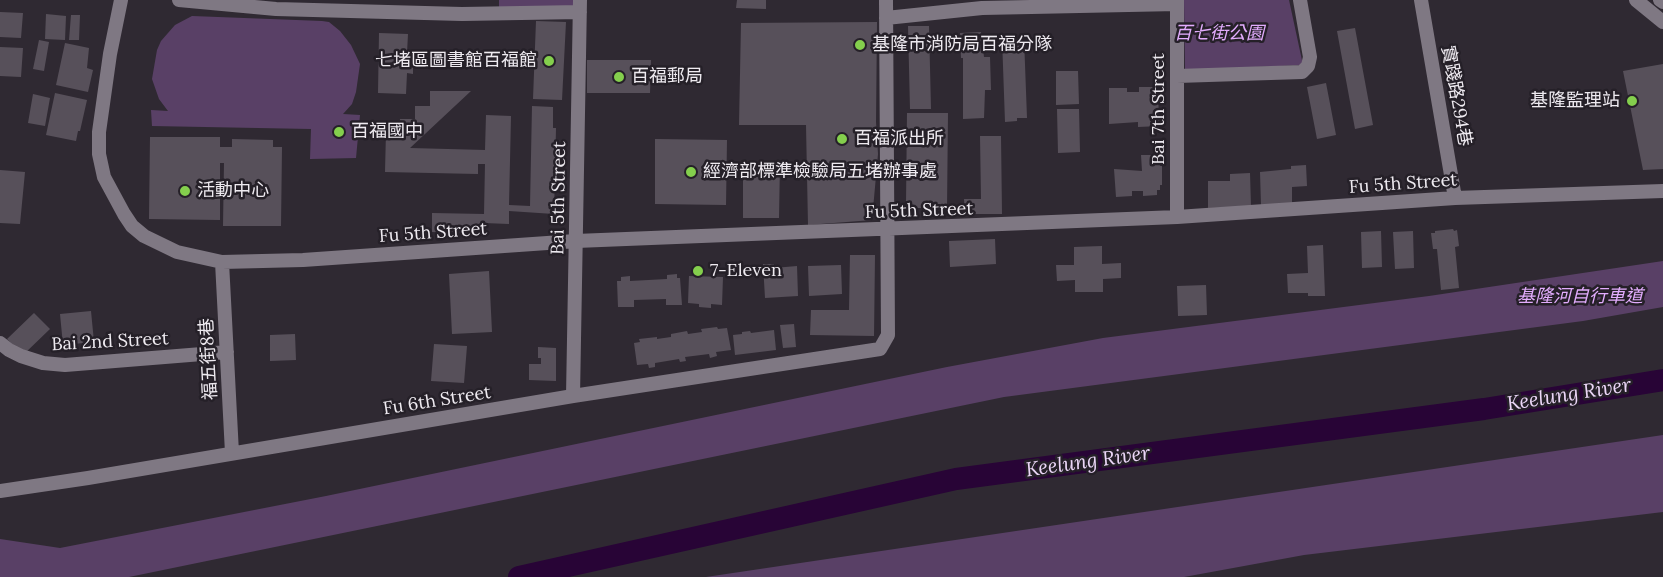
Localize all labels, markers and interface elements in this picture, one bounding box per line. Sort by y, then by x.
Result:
park label: 百七街公園 [1174,23,1264,45]
place label: 基隆市消防局百福分隊 [872,34,1052,56]
marker: 基隆市消防局百福分隊 [853,38,867,52]
street label: 實踐路294巷 [1437,44,1475,148]
place label: 七堵區圖書館百福館 [375,50,537,72]
street label: Bai 7th Street [1148,53,1170,165]
marker: 七堵區圖書館百福館 [542,54,556,68]
place label: 百福郵局 [631,66,703,88]
marker: 百福郵局 [612,70,626,84]
place label: 基隆監理站 [1530,90,1620,112]
marker: 基隆監理站 [1625,94,1639,108]
place label: 百福國中 [351,121,423,143]
marker: 百福國中 [332,125,346,139]
place label: 百福派出所 [854,128,944,150]
marker: 百福派出所 [835,132,849,146]
street label: Bai 5th Street [547,141,571,255]
place label: 經濟部標準檢驗局五堵辦事處 [703,161,937,183]
marker: 經濟部標準檢驗局五堵辦事處 [684,165,698,179]
street label: Fu 5th Street [1348,169,1458,199]
place label: 活動中心 [197,180,269,202]
marker: 活動中心 [178,184,192,198]
street label: Fu 5th Street [864,198,974,224]
street label: Fu 5th Street [378,218,488,248]
place label: 7-Eleven [710,260,782,282]
marker: 7-Eleven [691,264,705,278]
park label: 基隆河自行車道 [1517,286,1643,308]
street label: 福五街8巷 [196,317,222,401]
street label: Bai 2nd Street [51,328,169,356]
water label: Keelung River [1505,373,1633,417]
street label: Fu 6th Street [381,382,493,420]
water label: Keelung River [1024,441,1152,483]

